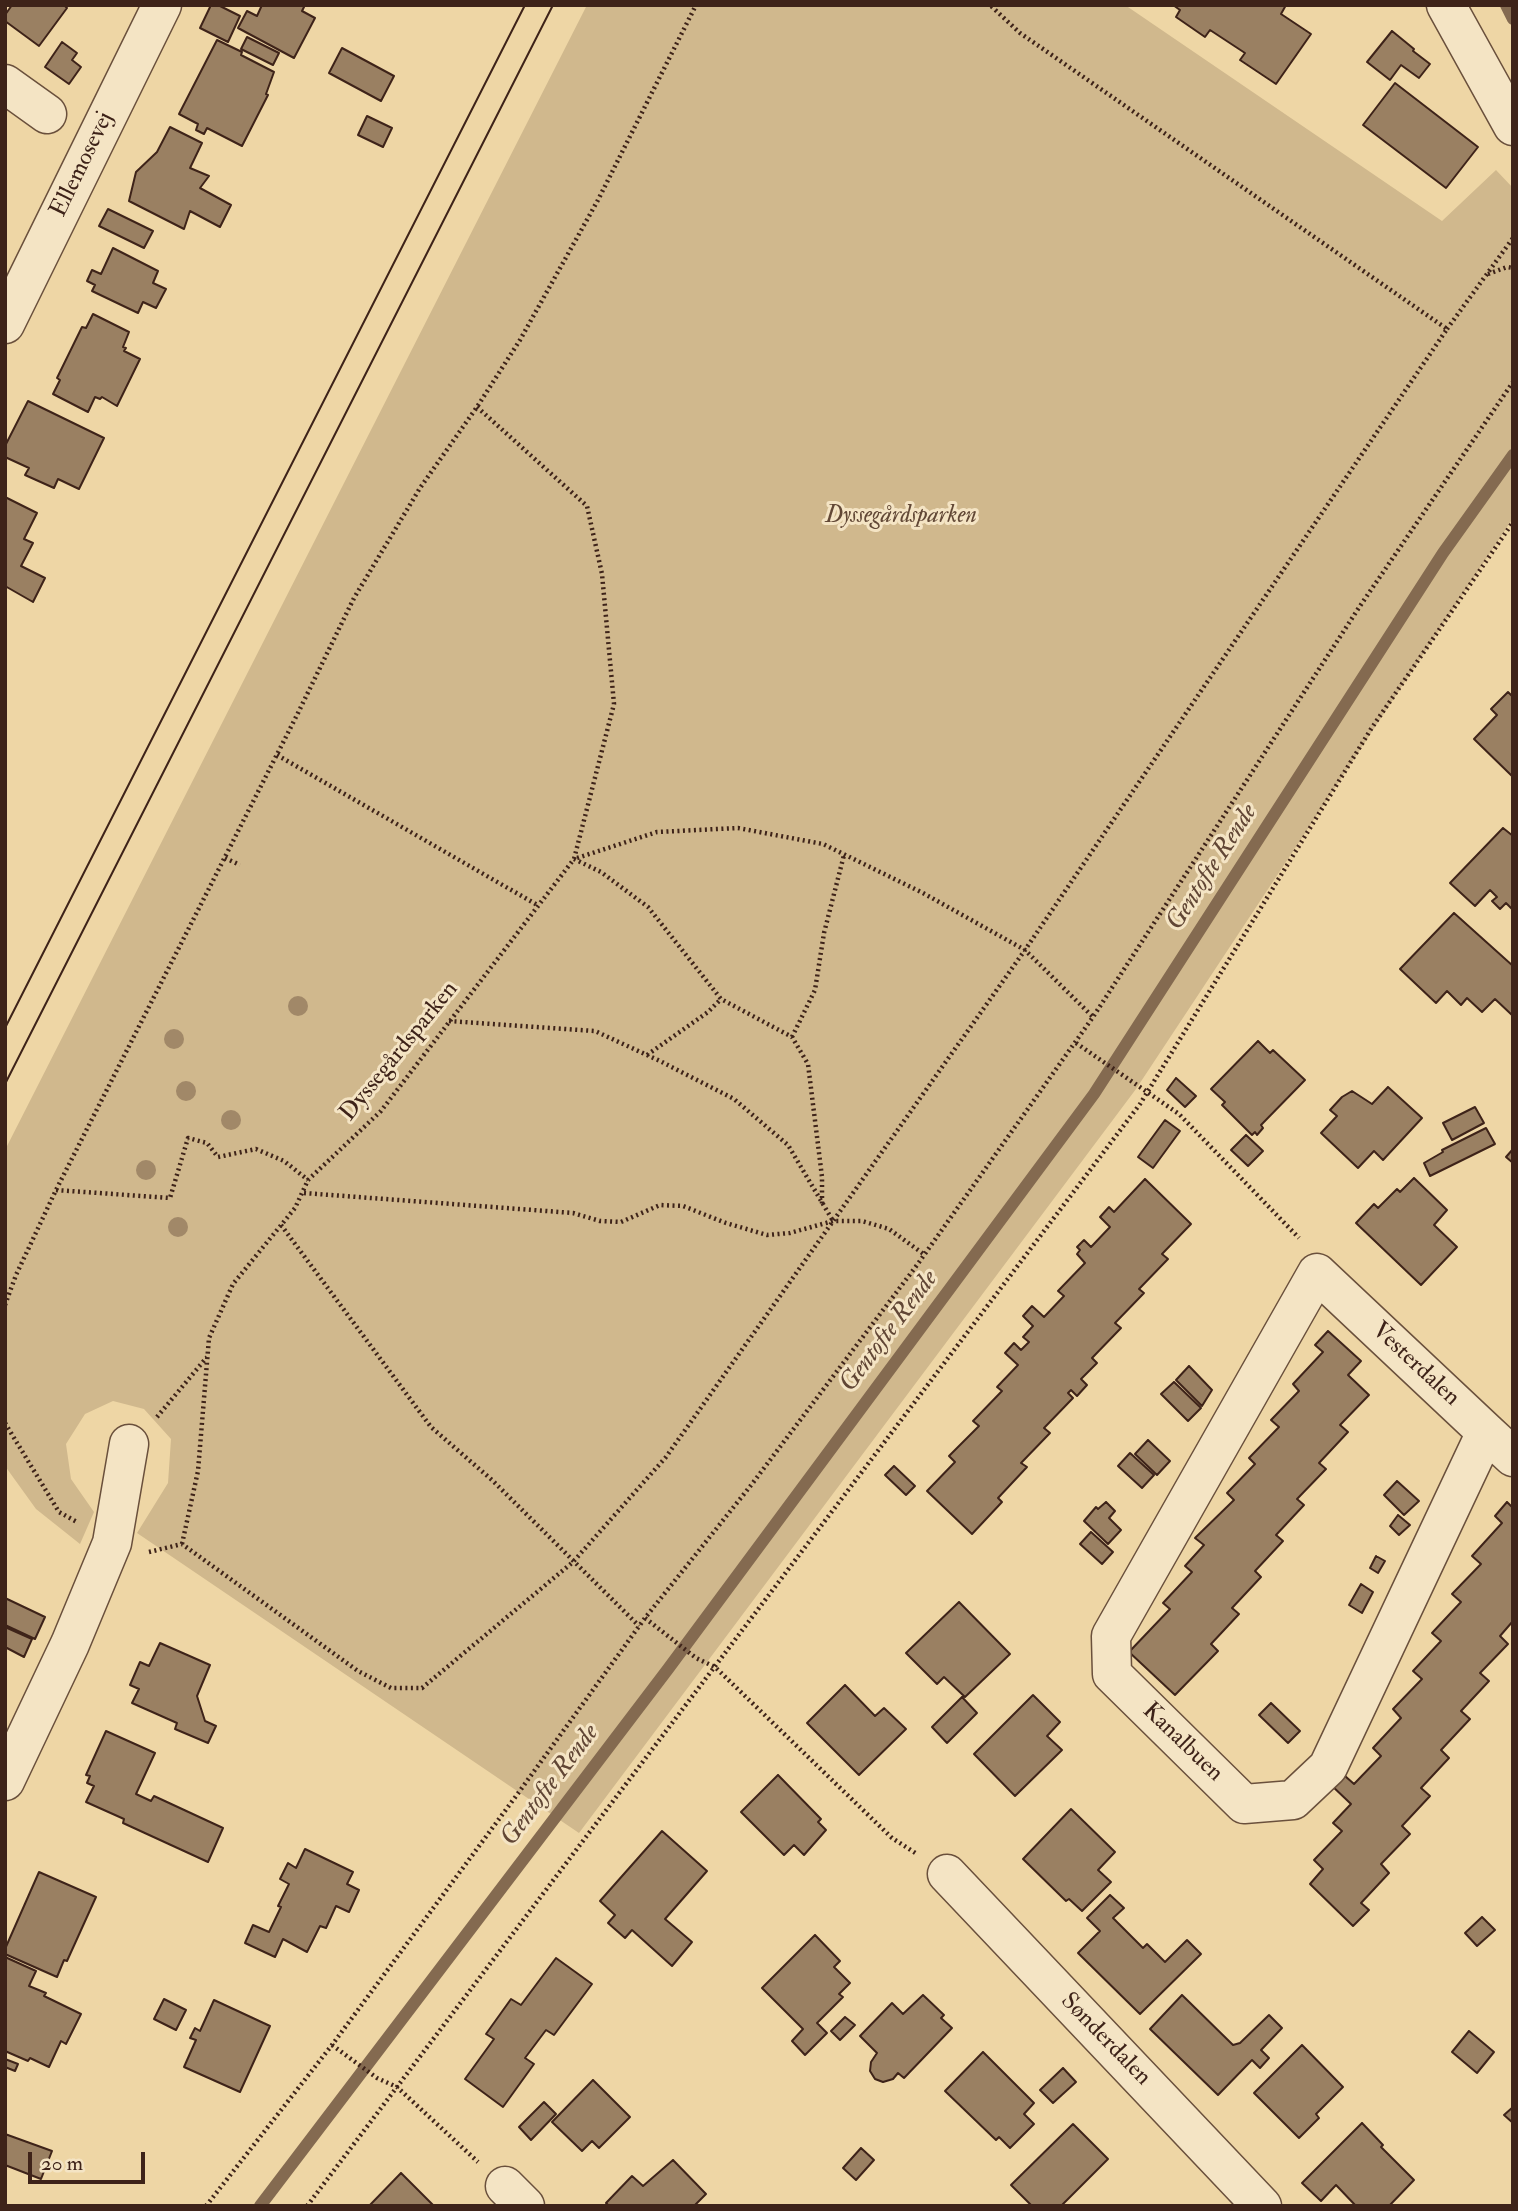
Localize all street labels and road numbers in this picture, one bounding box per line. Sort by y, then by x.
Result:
street label: Ellemosevej [45,108,121,222]
street label: Dyssegårdsparken [335,976,465,1128]
street label: Vesterdalen [1365,1317,1465,1413]
street label: Kanalbuen [1136,1697,1228,1789]
street label: Sønderdalen [1054,1988,1156,2092]

